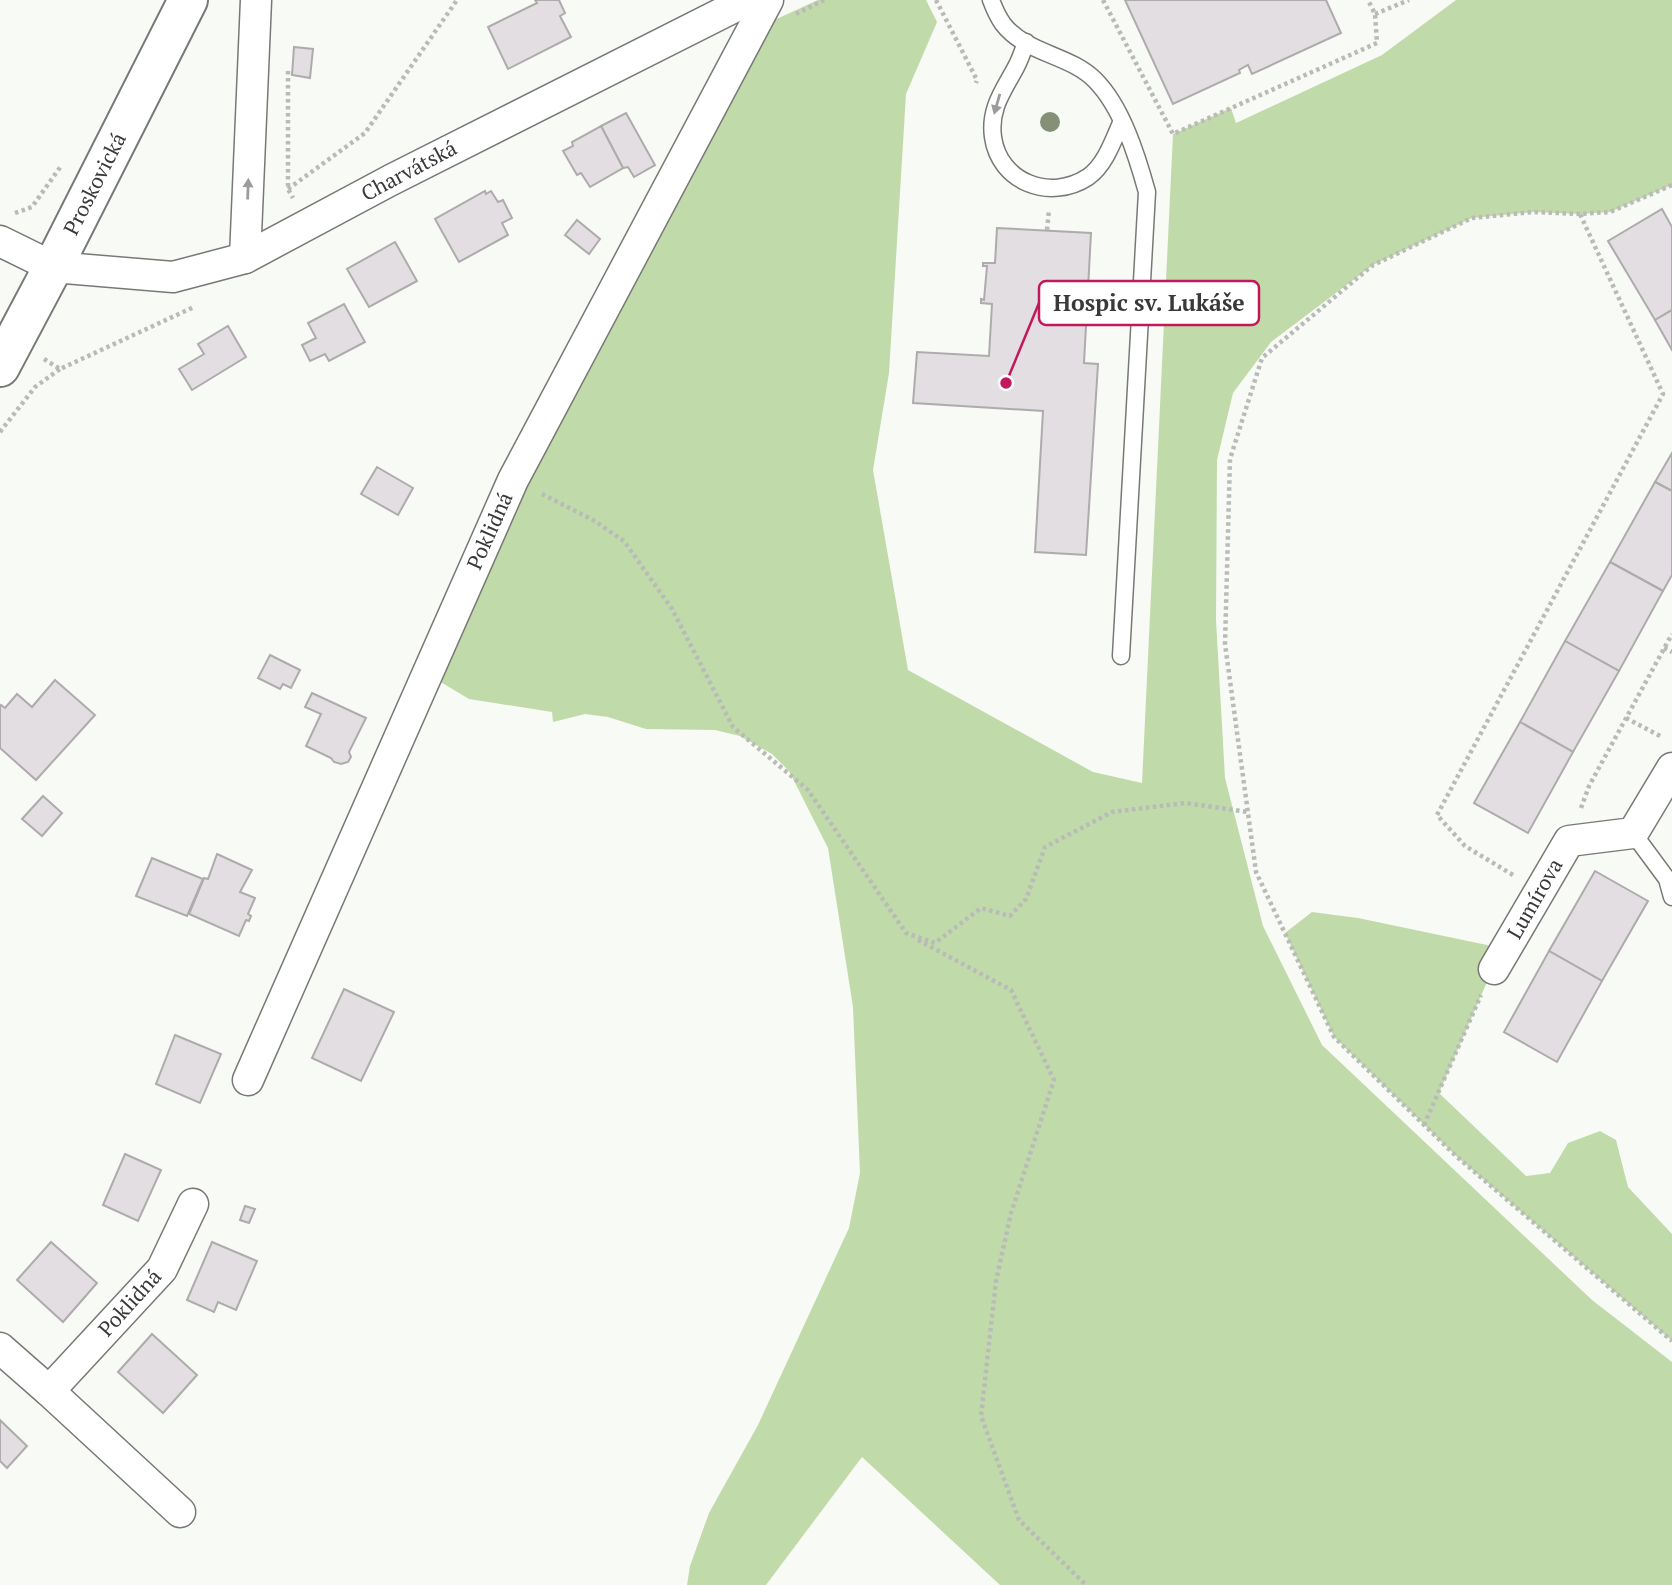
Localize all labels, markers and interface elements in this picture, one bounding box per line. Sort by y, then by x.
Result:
one-way arrow [992,94,1002,115]
street label: Proskovická [56,127,132,239]
street label: Charvátská [356,133,462,207]
one-way arrow [242,178,253,200]
callout: Hospic sv. Lukáše [1039,281,1259,325]
text: Hospic sv. Lukáše [1053,287,1245,318]
street label: Poklidná [460,487,519,574]
street label: Lumírova [1500,853,1569,944]
street label: Poklidná [92,1262,167,1342]

